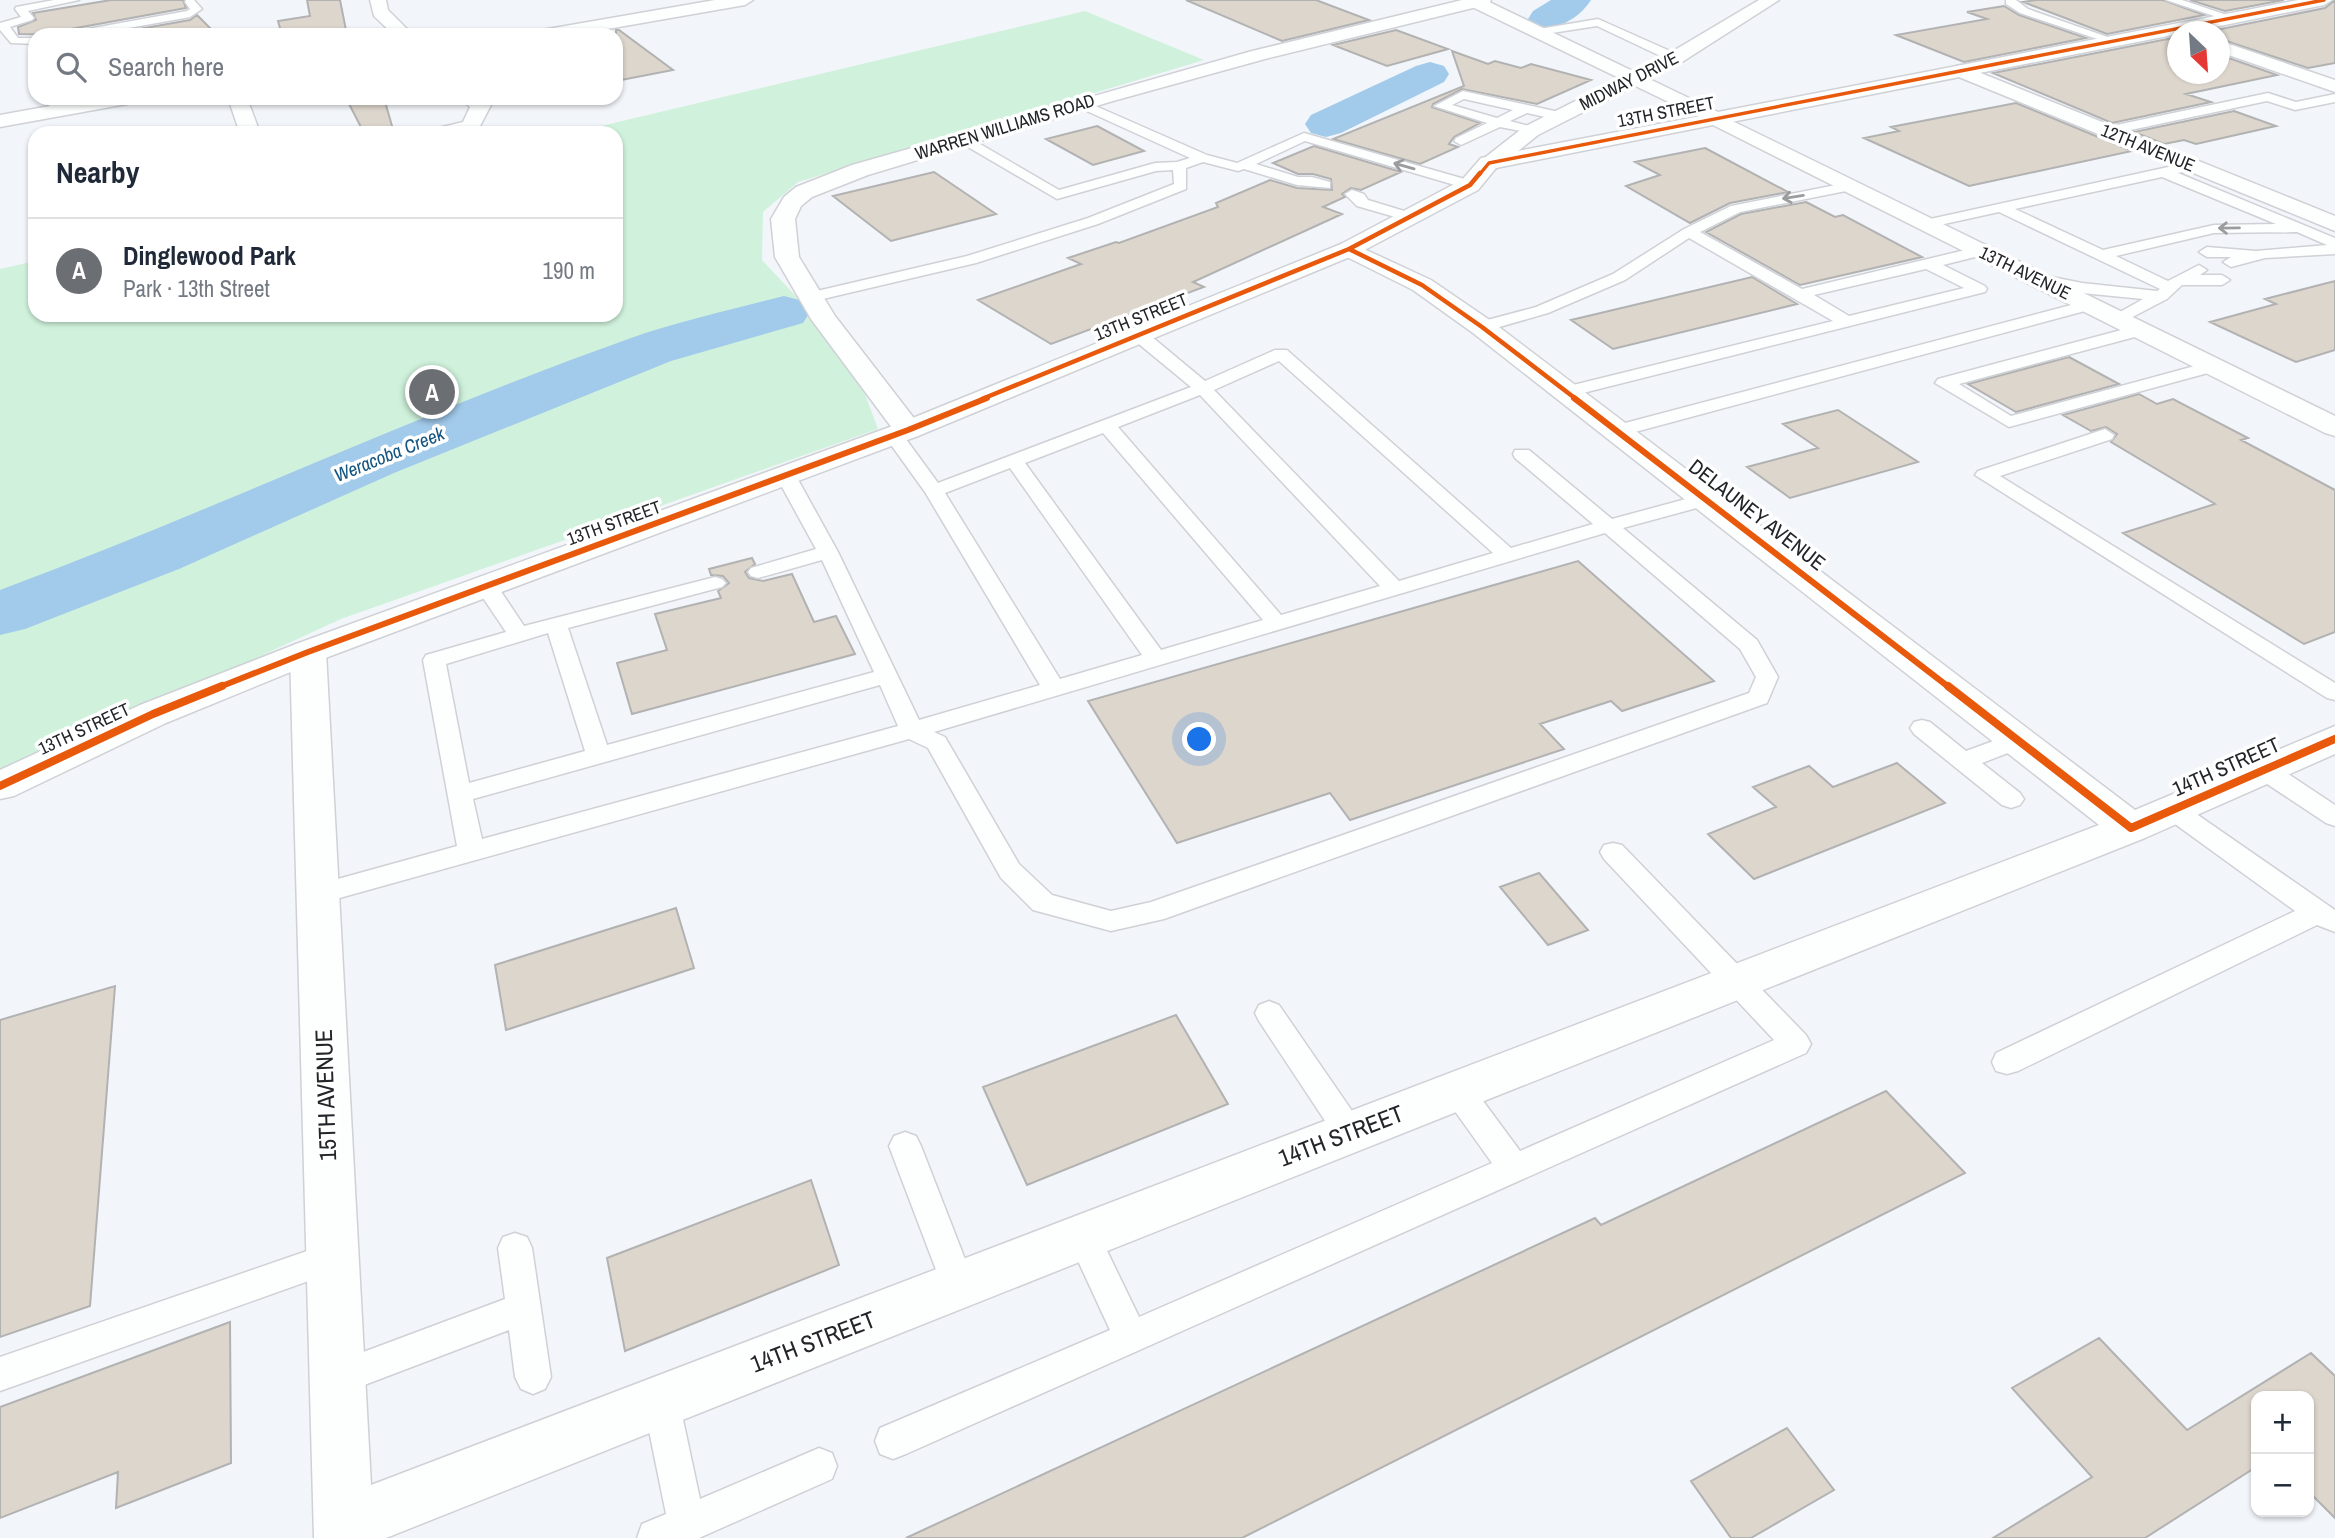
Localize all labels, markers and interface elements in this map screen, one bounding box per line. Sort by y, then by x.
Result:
north arrow [2167,21,2230,84]
search box [28,28,623,105]
street label: MIDWAY DRIVE [1575,45,1683,116]
icon: search [52,48,90,86]
text: Search here [108,49,224,84]
street label: WARREN WILLIAMS ROAD [912,87,1098,166]
street label: 13TH STREET [1615,90,1717,133]
street label: 12TH AVENUE [2098,117,2199,178]
text: Nearby [56,152,139,192]
one-way arrow [1393,158,1415,171]
one-way arrow [1782,190,1805,203]
one-way arrow [2218,222,2241,235]
text: Dinglewood Park [123,238,296,273]
street label: 13TH AVENUE [1975,240,2075,305]
text: A [72,255,86,286]
text: 190 m [543,255,595,286]
text: Park · 13th Street [123,273,270,304]
street label: 13TH STREET [1090,287,1191,347]
pin: A [409,366,455,418]
water label: Weracoba Creek [330,420,449,488]
street label: DELAUNEY AVENUE [1683,452,1832,577]
street label: 13TH STREET [563,494,664,551]
street label: 13TH STREET [34,696,134,761]
your location [1182,722,1216,756]
street label: 14TH STREET [2167,730,2285,803]
street label: 15TH AVENUE [307,1029,343,1162]
street label: 14TH STREET [1274,1097,1408,1174]
street label: 14TH STREET [746,1303,880,1380]
map controls [2251,1391,2314,1517]
button: + [2251,1391,2314,1454]
button: − [2251,1454,2314,1517]

